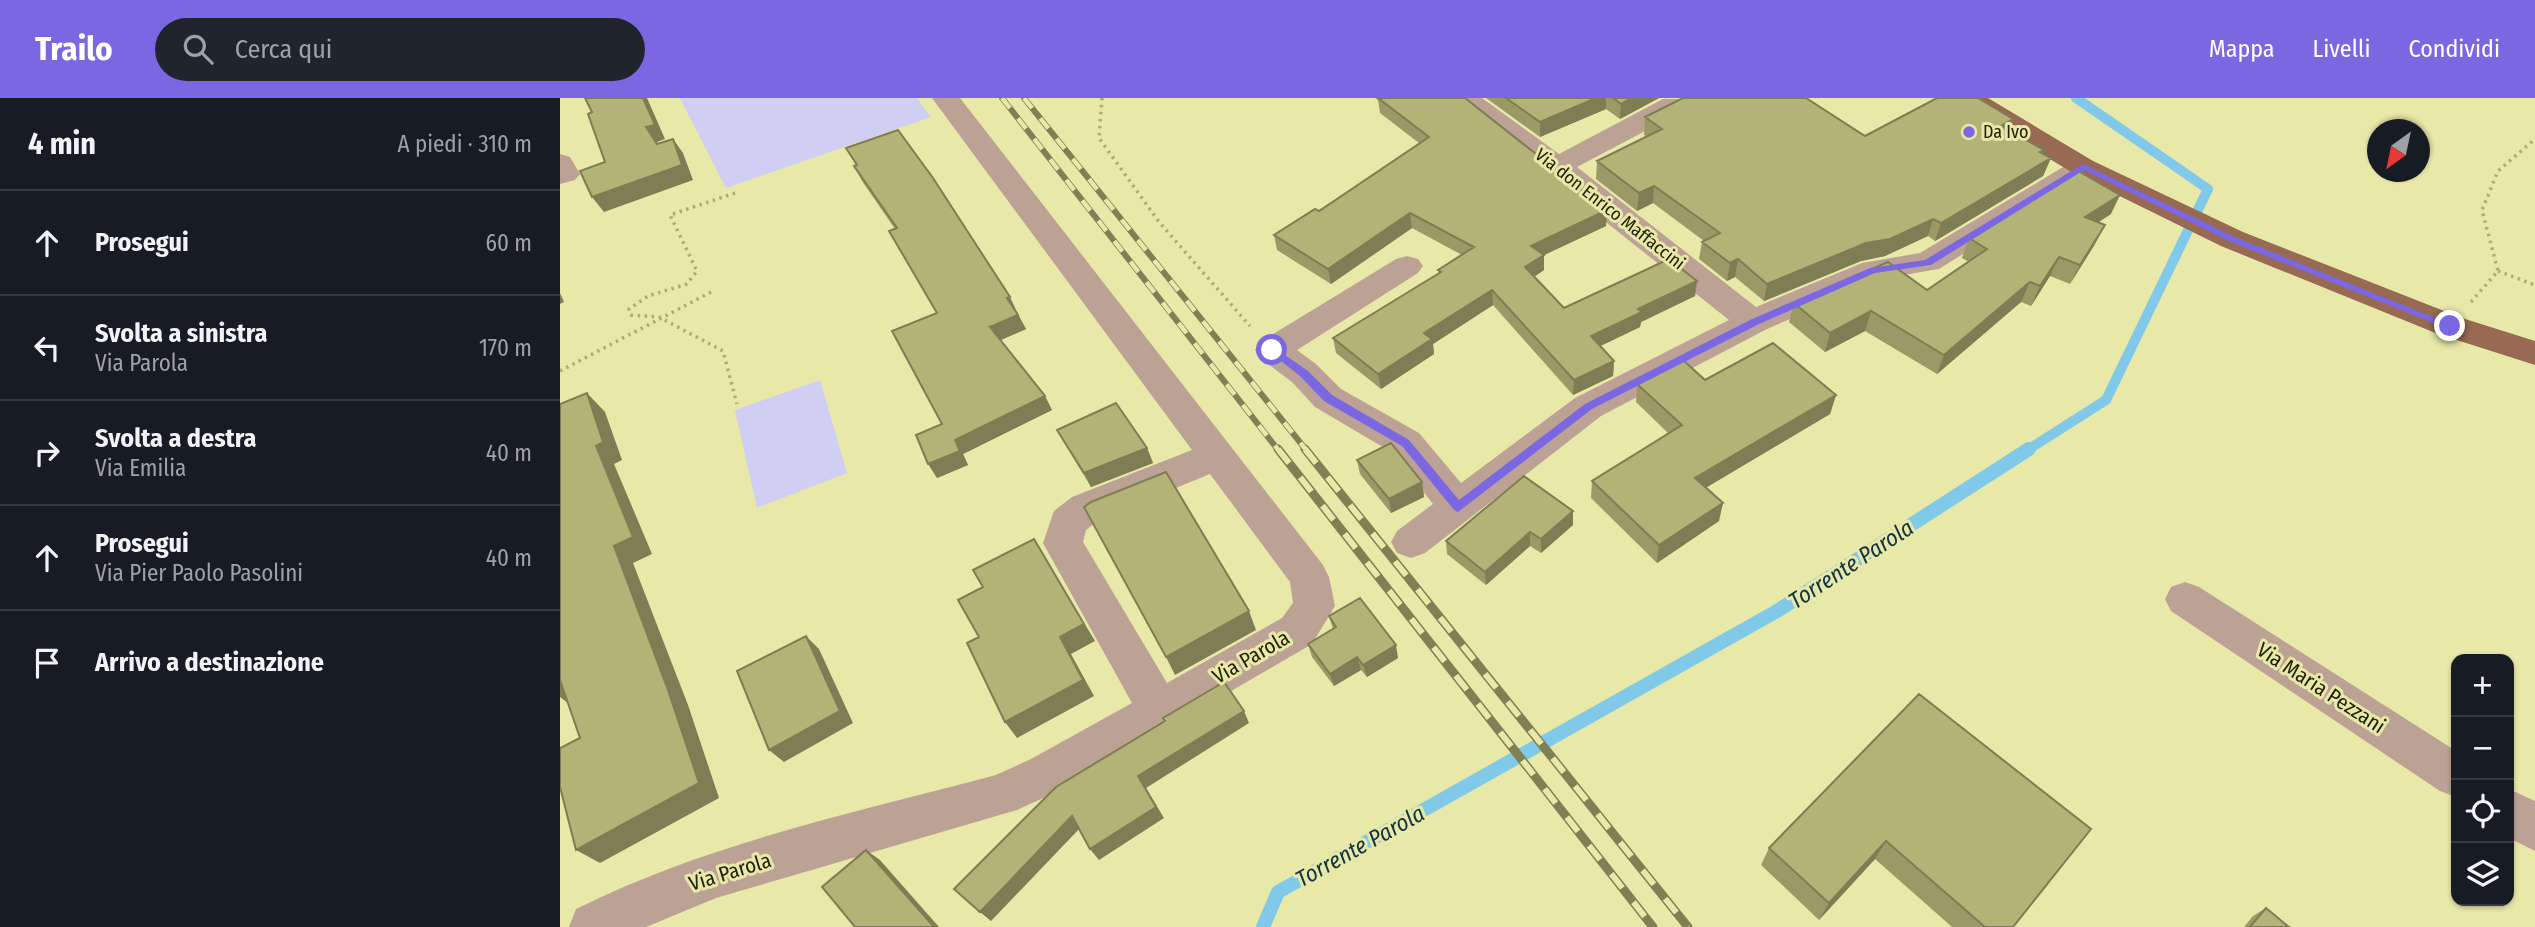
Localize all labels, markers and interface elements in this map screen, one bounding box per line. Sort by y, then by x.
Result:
search box [155,18,645,81]
text: Trailo [35,29,113,69]
icon: search [179,30,217,68]
text: Cerca qui [235,34,332,65]
text: Mappa [2209,35,2275,63]
text: Livelli [2313,35,2370,63]
text: Condividi [2408,35,2500,63]
north arrow [2367,119,2430,182]
place label: Da Ivo [1983,121,2028,143]
marker: Da Ivo [1961,124,1977,140]
text: 4 min [28,126,96,162]
text: A piedi · 310 m [397,130,532,158]
street label: Via don Enrico Maffaccini [1531,144,1689,274]
icon: ahead [28,224,66,262]
text: Prosegui [95,227,189,258]
text: 60 m [486,229,532,257]
route end [2434,310,2465,341]
text: Svolta a sinistra [95,318,267,349]
icon: left [28,329,66,367]
text: 170 m [479,334,532,362]
route start [1256,334,1287,365]
text: Via Parola [95,349,188,377]
text: Svolta a destra [95,423,256,454]
icon: right [28,434,66,472]
text: 40 m [486,439,532,467]
text: Via Emilia [95,454,186,482]
water label: Torrente Parola [1783,513,1919,615]
text: Prosegui [95,528,189,559]
icon: ahead [28,539,66,577]
text: 40 m [486,544,532,572]
text: Via Pier Paolo Pasolini [95,559,303,587]
street label: Via Parola [1208,625,1294,689]
street label: Via Maria Pezzani [2252,637,2390,739]
icon: arrive [28,644,66,682]
text: Arrivo a destinazione [95,647,324,678]
map controls [2451,654,2514,906]
button: + [2451,654,2514,717]
button: − [2451,717,2514,780]
button: locate [2451,780,2514,843]
water label: Torrente Parola [1291,799,1429,893]
button: layers [2451,843,2514,906]
street label: Via Parola [686,847,774,897]

